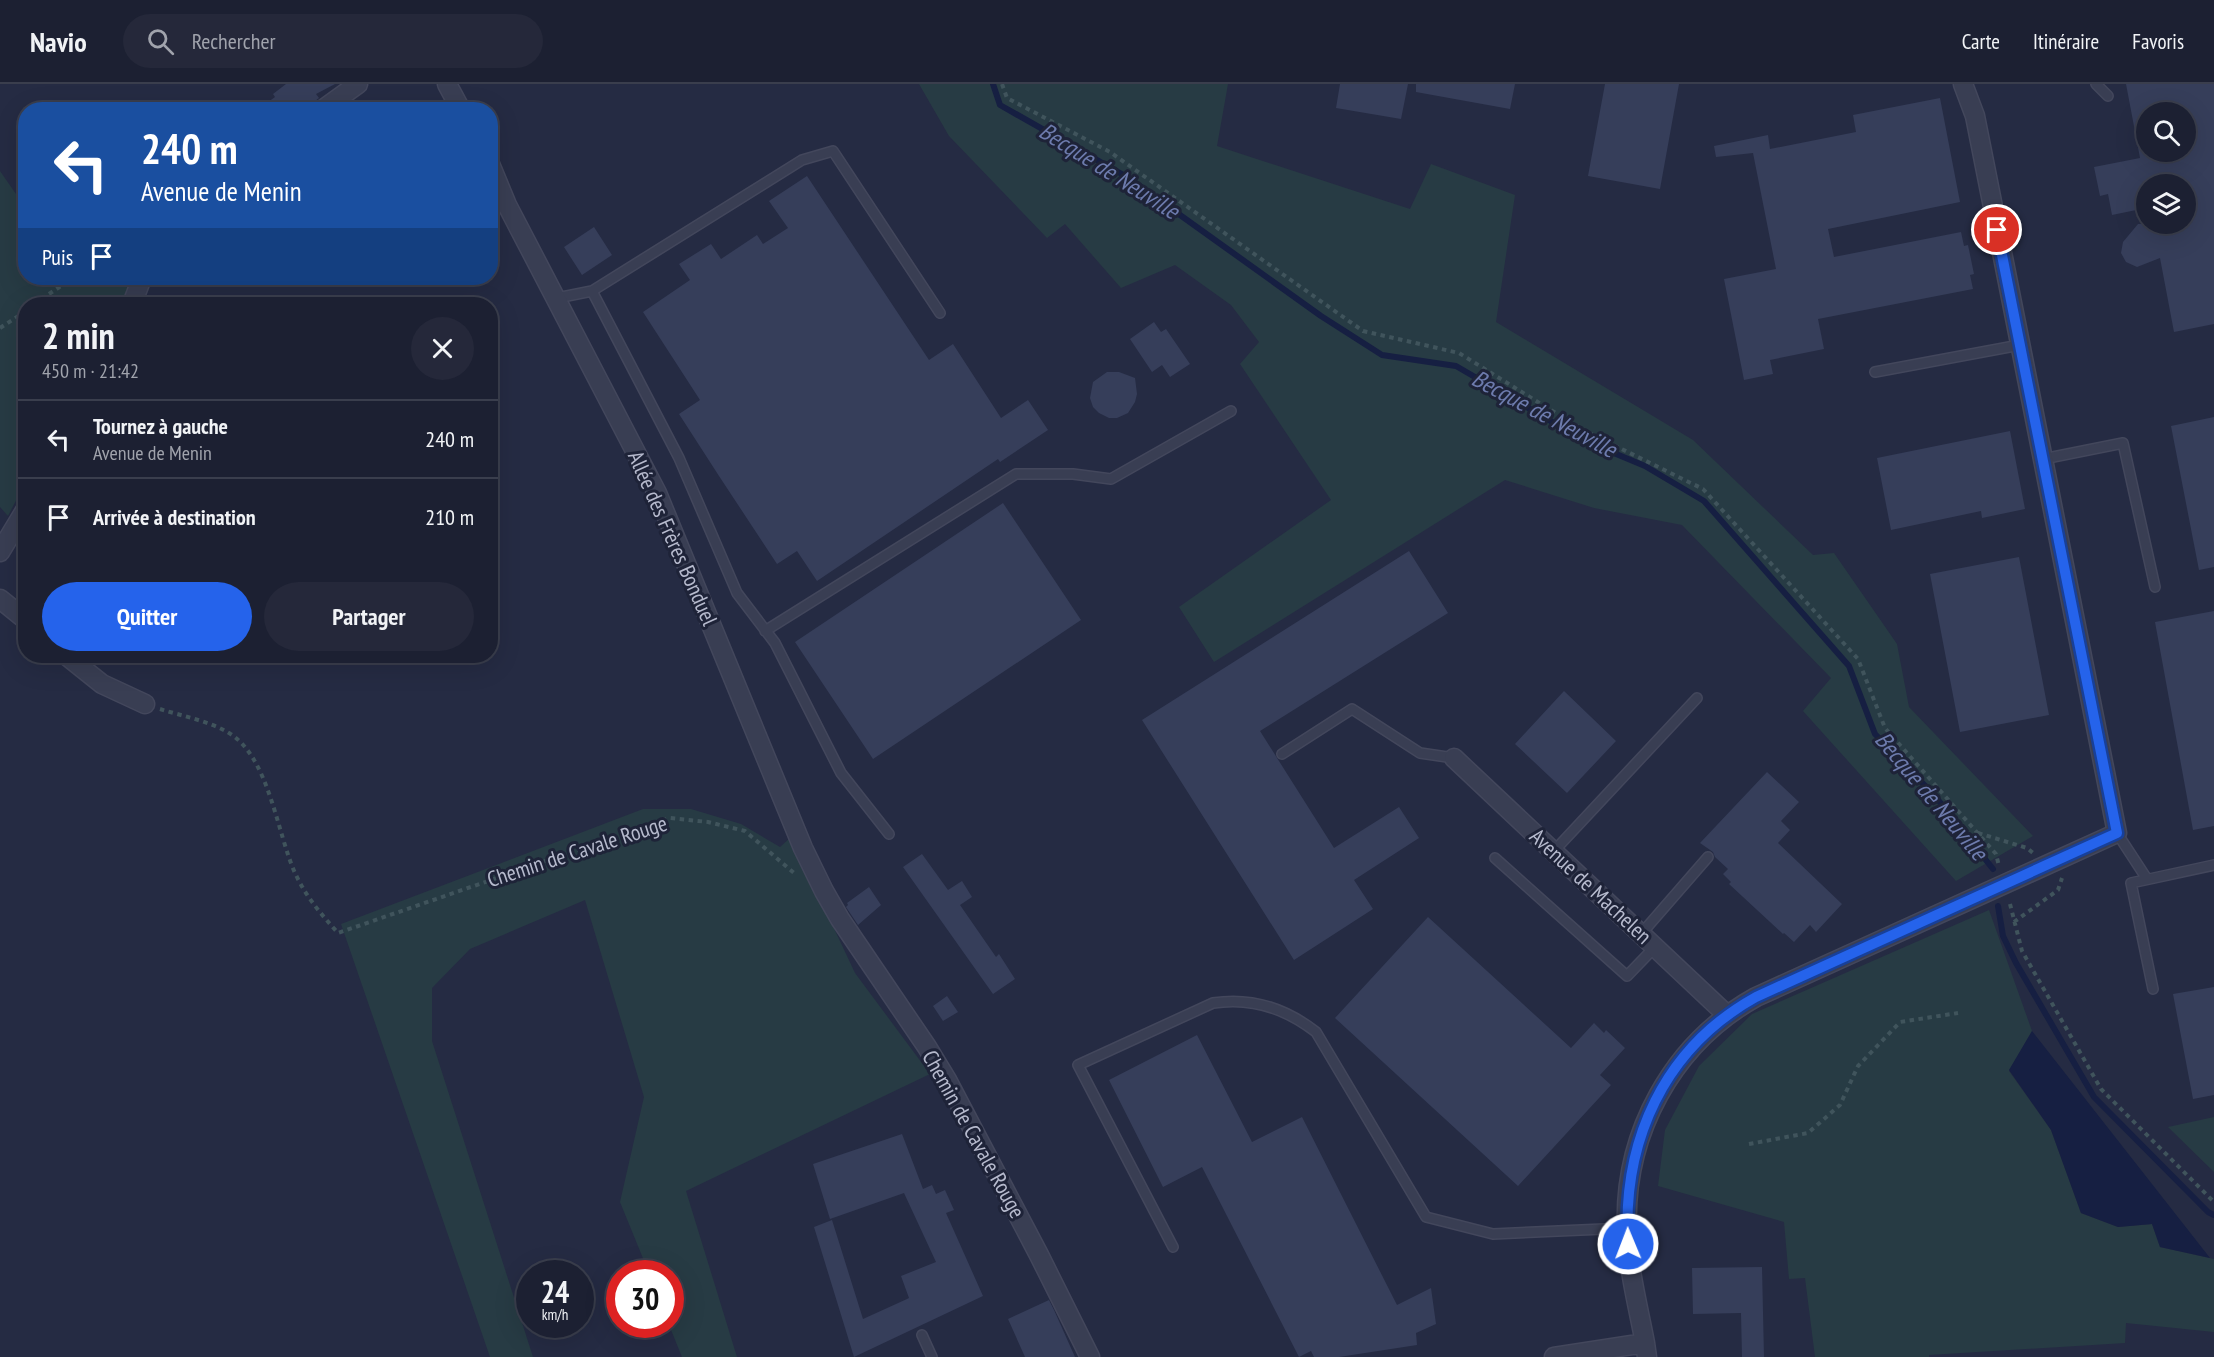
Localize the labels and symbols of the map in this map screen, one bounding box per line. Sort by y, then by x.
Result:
water label: Becque de Neuville [1034,115,1187,227]
pin [1971,204,2022,255]
water label: Becque de Neuville [1467,363,1624,466]
street label: Allée des Frères Bonduel [622,446,724,630]
water label: Becque de Neuville [1868,725,1996,868]
street label: Chemin de Cavale Rouge [483,809,671,893]
street label: Avenue de Machelen [1524,822,1658,950]
street label: Chemin de Cavale Rouge [916,1045,1032,1223]
position arrow [1596,1212,1660,1276]
speed limit sign: 30 [606,1260,684,1338]

